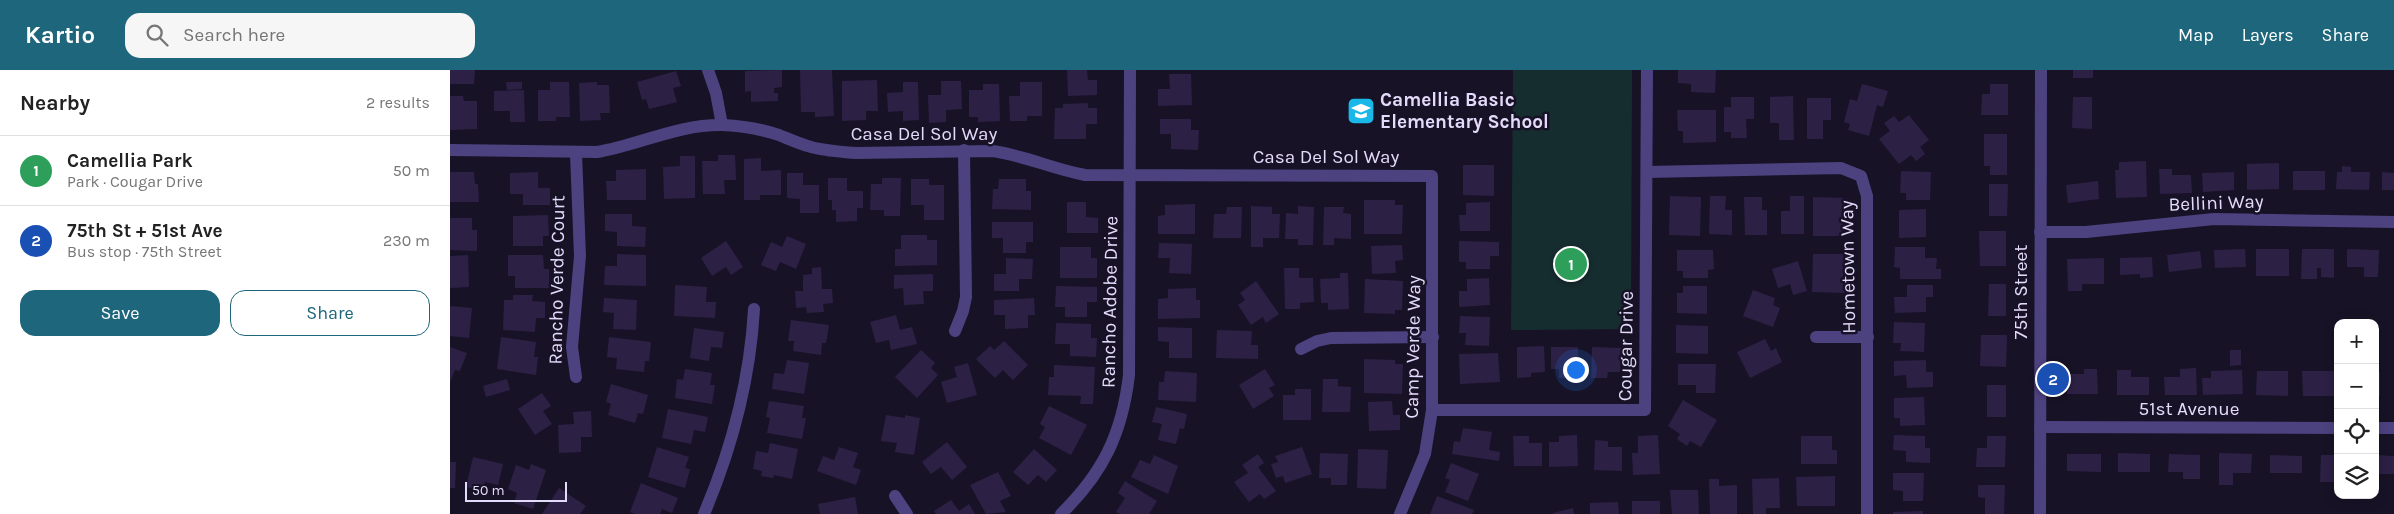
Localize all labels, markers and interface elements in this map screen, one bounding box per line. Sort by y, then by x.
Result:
search box [125,13,475,58]
text: Kartio [25,21,95,49]
icon: search [143,21,171,49]
text: Search here [183,24,285,46]
text: Map [2178,24,2214,46]
text: Layers [2242,24,2294,46]
text: Share [2322,24,2369,46]
place label: Camellia Basic Elementary School [1380,89,1549,133]
text: Nearby [20,91,90,115]
text: 2 results [366,93,430,112]
school or university icon: Camellia Basic Elementary School [1346,96,1376,126]
street label: Casa Del Sol Way [851,123,997,145]
street label: Casa Del Sol Way [1253,146,1399,168]
text: Camellia Park [67,150,193,172]
text: 1 [33,161,39,180]
text: 50 m [393,161,430,180]
text: Park · Cougar Drive [67,172,203,191]
street label: Bellini Way [2168,190,2264,216]
street label: Rancho Verde Court [545,195,569,365]
street label: Hometown Way [1836,200,1860,334]
street label: Rancho Adobe Drive [1097,216,1123,388]
text: 75th St + 51st Ave [67,220,223,242]
text: 2 [31,231,41,250]
text: 230 m [383,231,430,250]
text: Bus stop · 75th Street [67,242,222,261]
pin: 1 [1555,245,1587,283]
street label: 75th Street [2010,245,2032,339]
street label: Camp Verde Way [1401,275,1425,419]
button: Save [20,290,220,336]
button: Share [230,290,430,336]
street label: Cougar Drive [1614,291,1638,401]
map controls [2334,319,2379,499]
button: + [2334,319,2379,364]
your location [1563,357,1589,383]
pin: 2 [2037,360,2069,398]
button: − [2334,364,2379,409]
street label: 51st Avenue [2138,398,2240,420]
button: locate [2334,409,2379,454]
button: layers [2334,454,2379,499]
scale bar [465,479,568,502]
text: 50 m [472,482,505,499]

